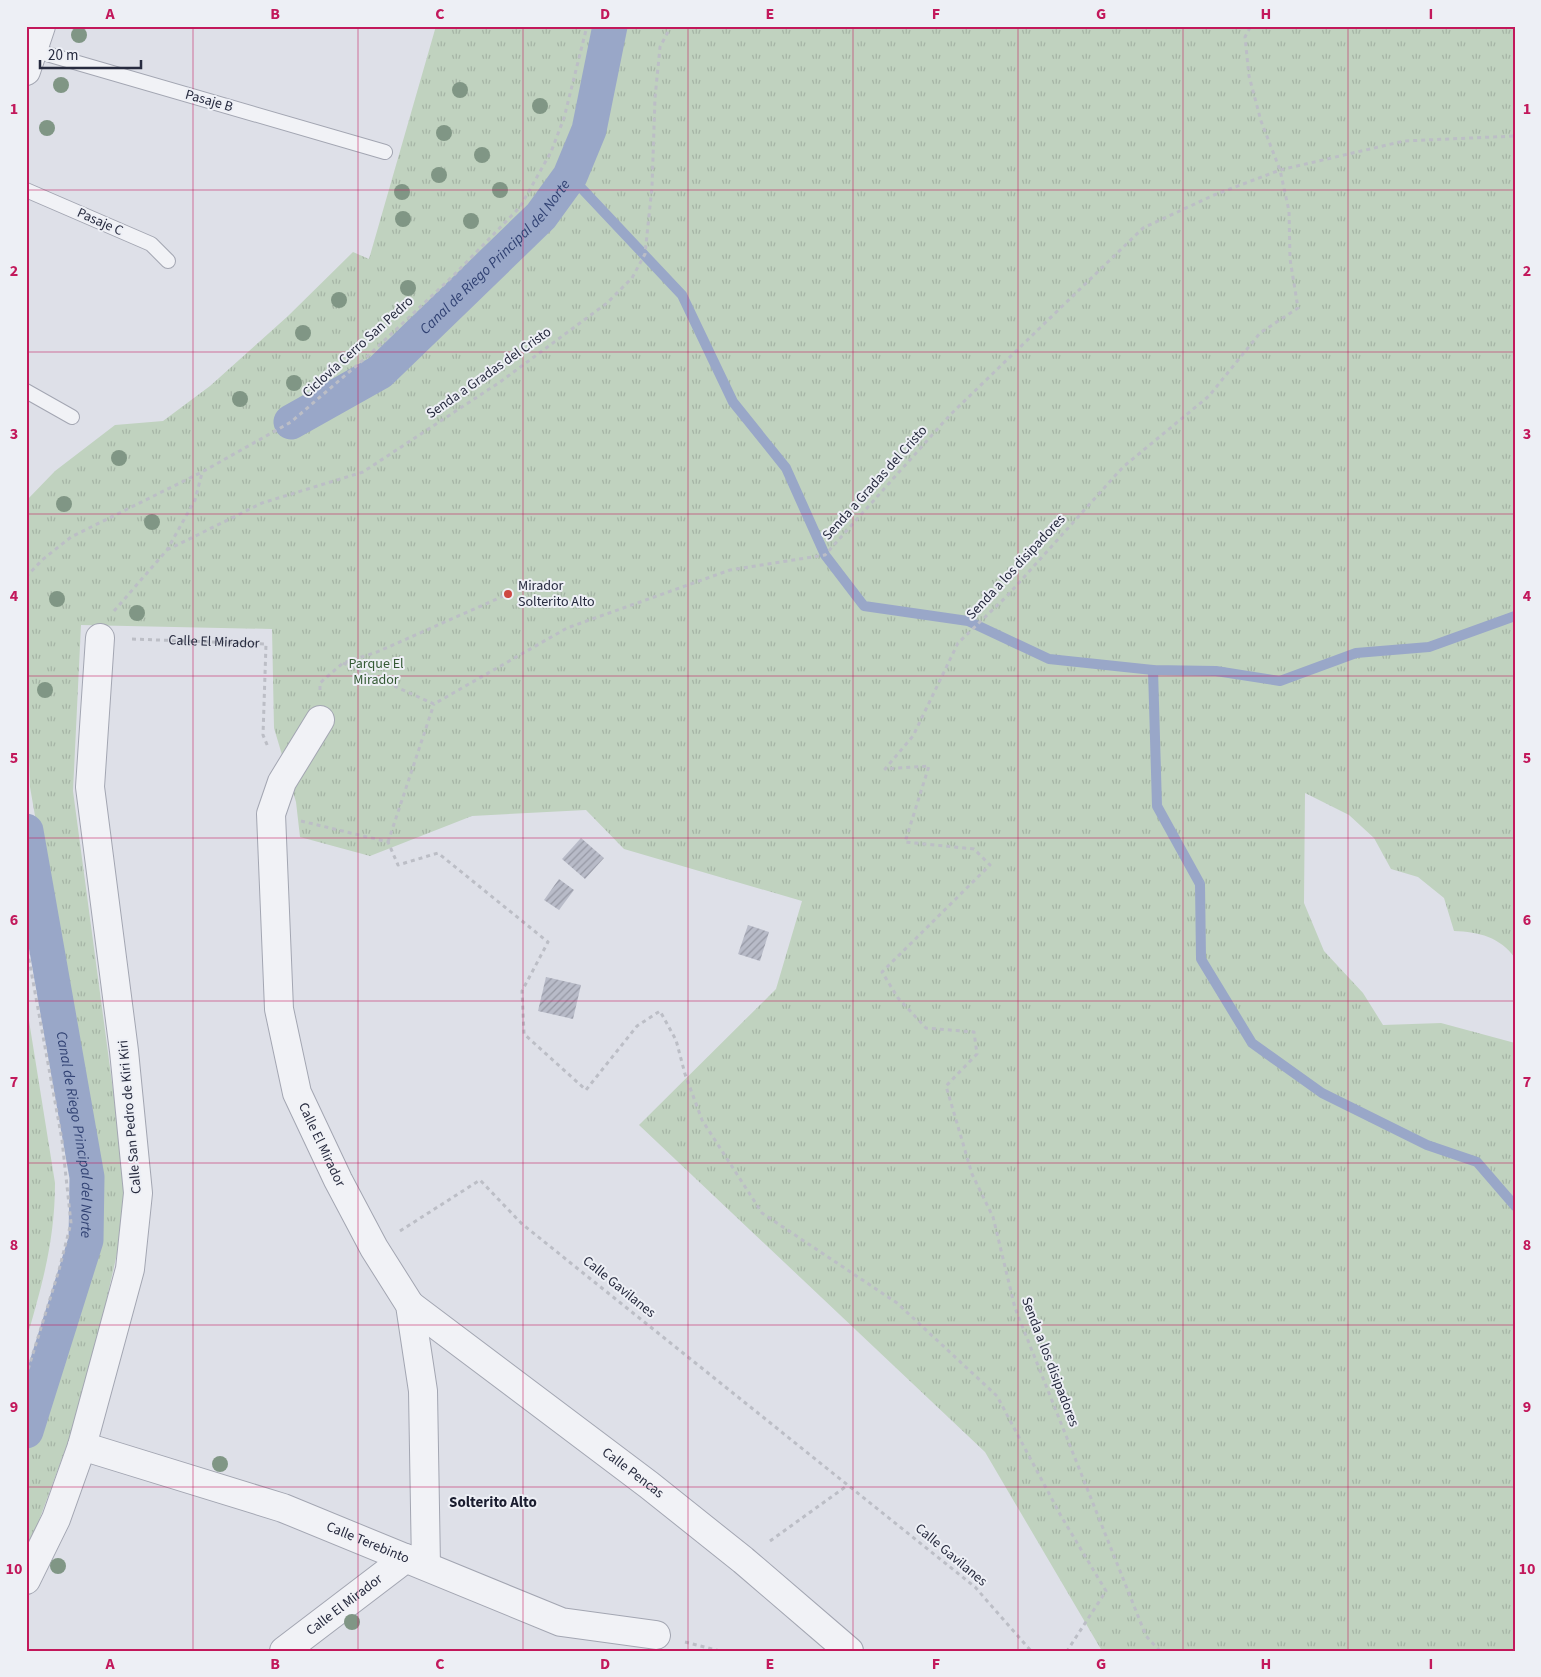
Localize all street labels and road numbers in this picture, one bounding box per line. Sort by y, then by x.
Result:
street label: Pasaje B [183,85,235,117]
street label: Pasaje C [74,203,126,241]
street label: Ciclovía Cerro San Pedro [298,292,418,402]
street label: Senda a Gradas del Cristo [422,322,556,424]
street label: Senda a Gradas del Cristo [818,421,932,545]
street label: Senda a los disipadores [962,510,1070,624]
street label: Calle El Mirador [168,630,260,654]
street label: Calle San Pedro de Kiri Kiri [113,1039,147,1195]
street label: Calle El Mirador [293,1099,350,1191]
street label: Calle Gavilanes [578,1251,660,1323]
street label: Senda a los disipadores [1016,1294,1084,1430]
street label: Calle Pencas [598,1443,668,1503]
street label: Calle Terebinto [323,1517,412,1569]
street label: Calle Gavilanes [911,1519,992,1591]
street label: Calle El Mirador [302,1569,387,1641]

